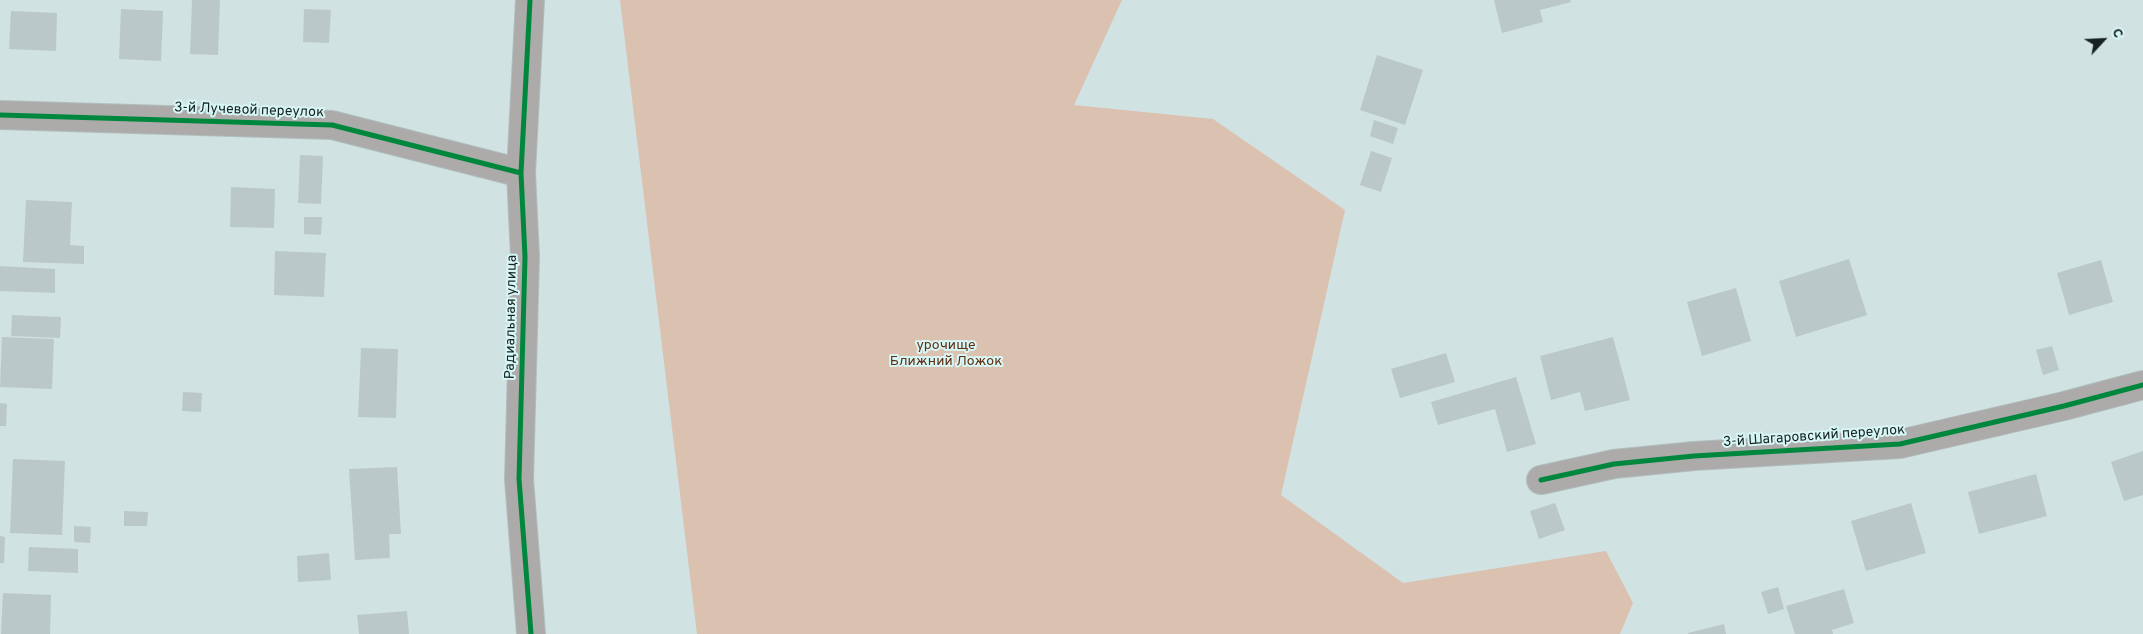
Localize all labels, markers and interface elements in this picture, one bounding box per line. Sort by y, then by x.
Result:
north arrow [2078,15,2128,65]
text: С [2107,26,2127,41]
street label: 3-й Лучевой переулок [174,100,324,122]
street label: Радиальная улица [503,255,521,379]
park label: урочище Ближний Ложок [890,338,1002,371]
street label: 3-й Шагаровский переулок [1722,422,1906,452]

